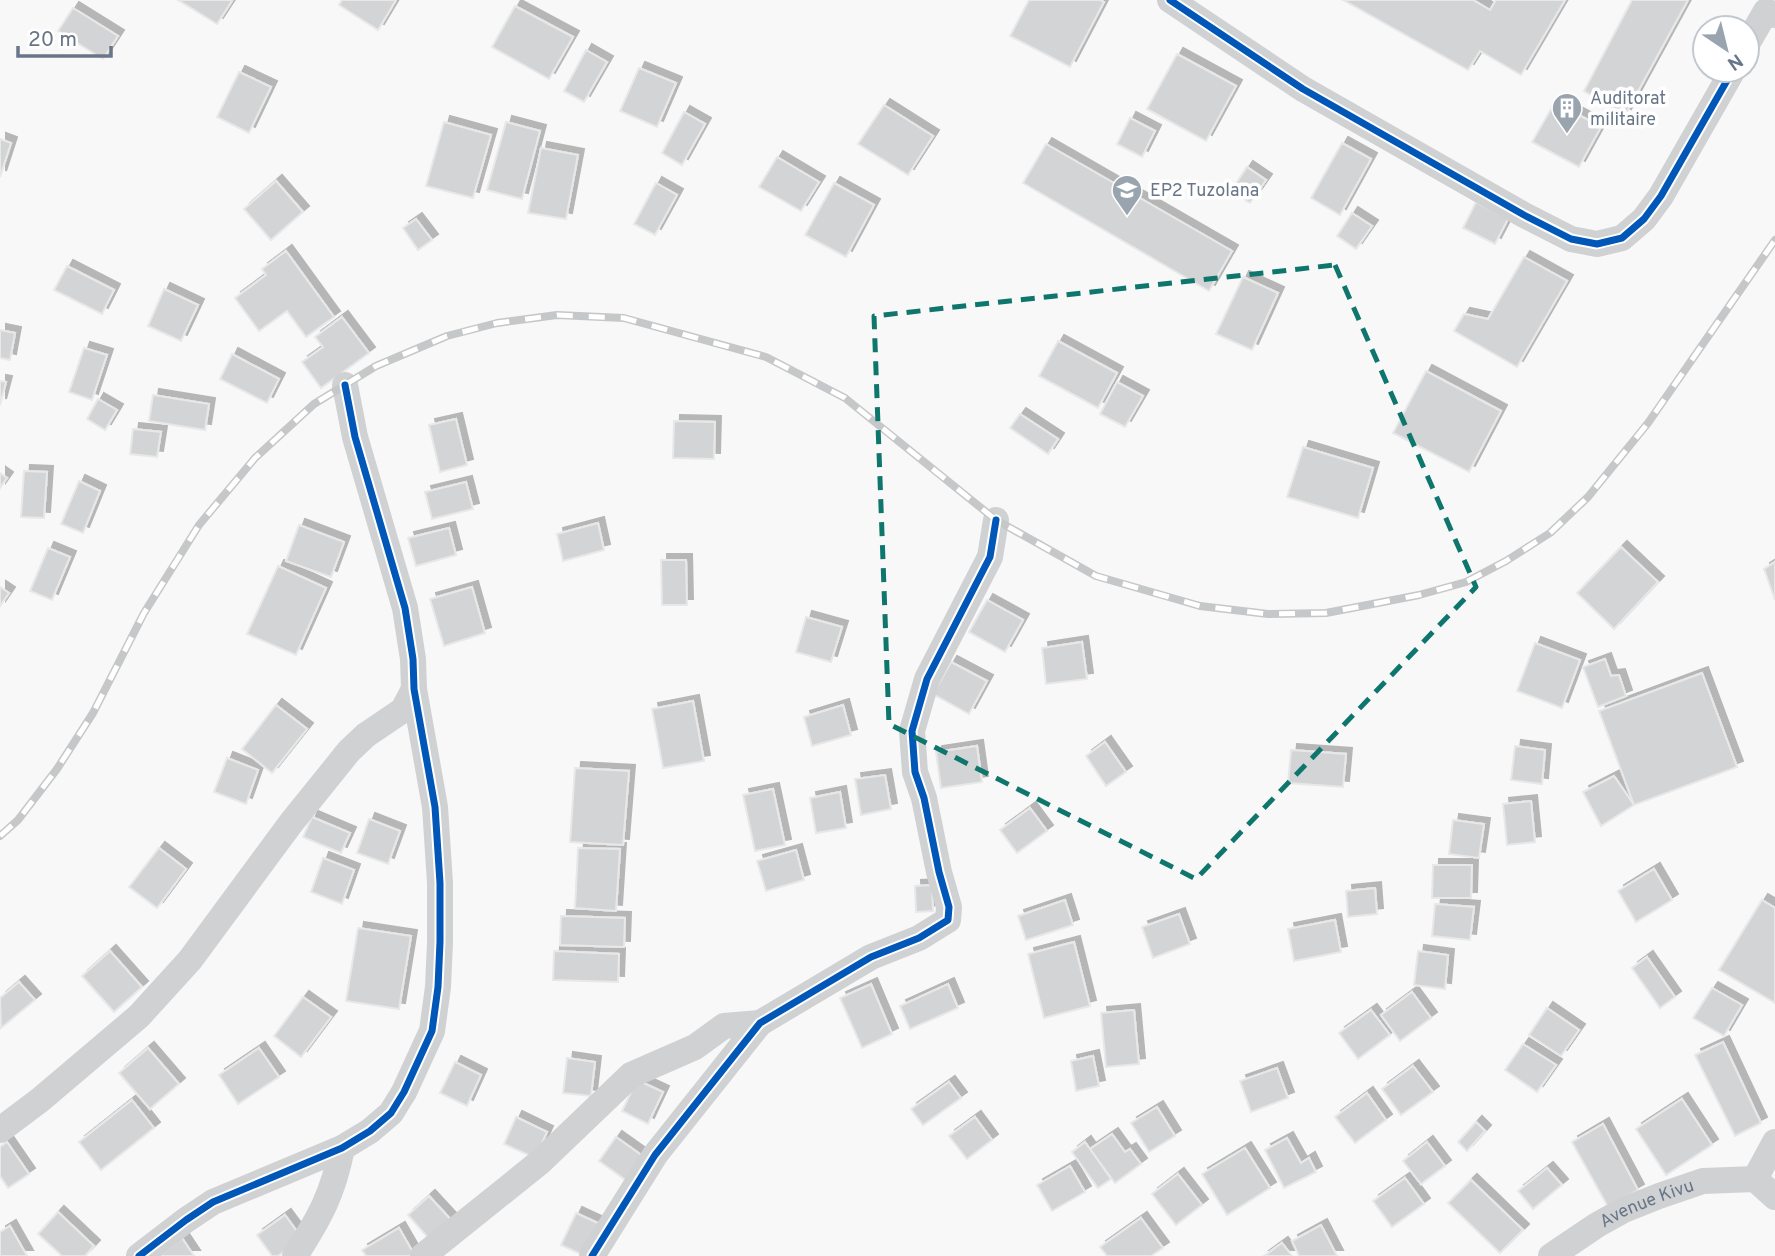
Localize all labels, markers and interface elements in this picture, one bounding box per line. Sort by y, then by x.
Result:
scale bar [18,14,110,58]
north arrow [1691,14,1761,84]
text: 20 m [28,27,77,54]
text: N [1722,48,1747,75]
place label: Auditorat militaire [1590,88,1666,132]
building icon: Auditorat militaire [1550,91,1584,135]
school or university icon: EP2 Tuzolana [1110,173,1144,217]
place label: EP2 Tuzolana [1150,180,1259,203]
street label: Avenue Kivu [1596,1175,1697,1234]

